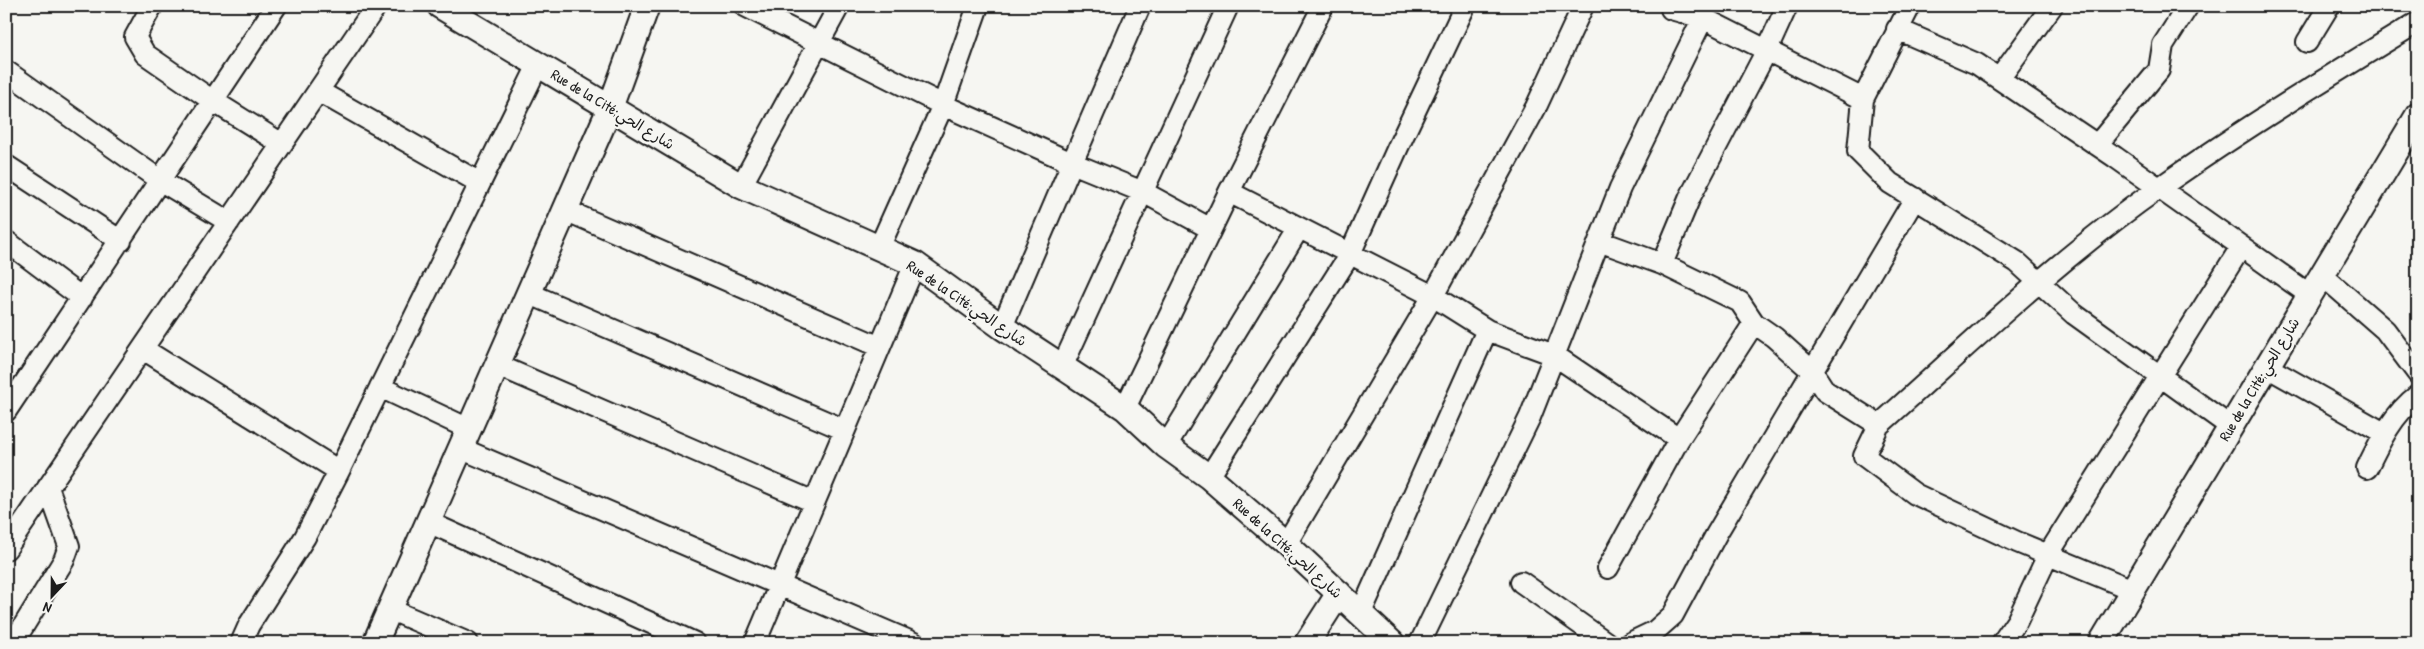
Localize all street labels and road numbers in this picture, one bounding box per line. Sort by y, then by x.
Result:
street label: Rue de la Cité;شارع الحي [546,64,679,157]
street label: Rue de la Cité;شارع الحي [901,255,1031,354]
street label: Rue de la Cité;شارع الحي [2214,313,2307,446]
street label: Rue de la Cité;شارع الحي [1227,493,1347,605]

